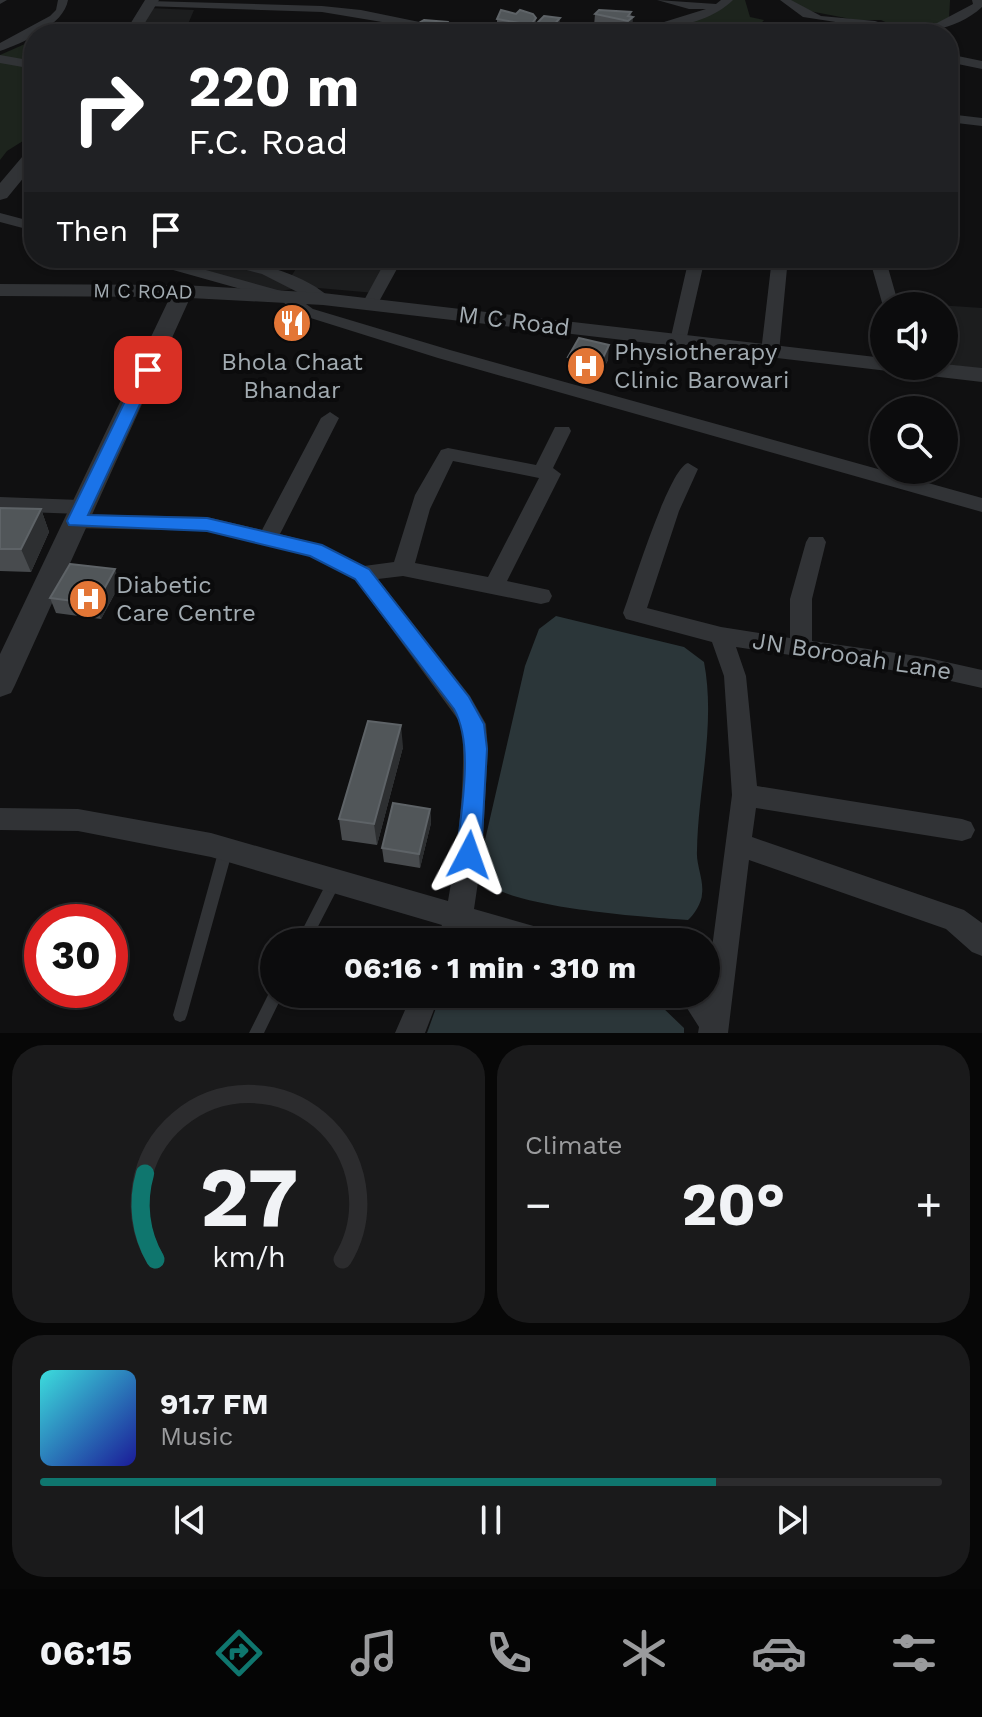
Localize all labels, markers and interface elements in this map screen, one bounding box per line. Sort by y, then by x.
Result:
text: 220 m [188,54,360,120]
icon: right [56,56,160,160]
text: F.C. Road [188,121,348,163]
icon: arrive [144,208,188,252]
text: Then [56,213,128,248]
street label: M C ROAD [93,278,193,304]
map controls [870,292,958,484]
button: sound [870,292,958,380]
street label: M C Road [457,300,571,342]
restaurant icon: Bhola Chaat Bhandar [271,302,313,344]
pin [114,336,182,404]
place label: Physiotherapy Clinic Barowari [614,338,789,394]
hospital icon: Physiotherapy Clinic Barowari [565,345,607,387]
icon: arrive [126,348,170,392]
place label: Bhola Chaat Bhandar [221,348,363,404]
button: search [870,396,958,484]
place label: Diabetic Care Centre [116,571,256,627]
hospital icon: Diabetic Care Centre [67,578,109,620]
street label: JN Borooah Lane [751,626,953,686]
position arrow [427,813,511,897]
speed limit sign: 30 [24,904,128,1008]
text: 06:16 · 1 min · 310 m [344,950,636,985]
text: Climate [525,1130,623,1160]
text: 27 [199,1149,298,1246]
text: 20° [681,1169,786,1240]
text: − [525,1179,552,1231]
text: + [915,1179,942,1231]
text: km/h [212,1240,285,1274]
text: 91.7 FM [160,1386,269,1421]
text: Music [160,1421,233,1451]
icon: previous [168,1498,212,1542]
icon: pause [469,1498,513,1542]
icon: next [770,1498,814,1542]
icon: directions [211,1625,267,1681]
icon: music [346,1625,402,1681]
icon: phone [481,1625,537,1681]
icon: climate [616,1625,672,1681]
icon: car [751,1625,807,1681]
icon: filters [886,1625,942,1681]
text: 06:15 [40,1632,132,1674]

